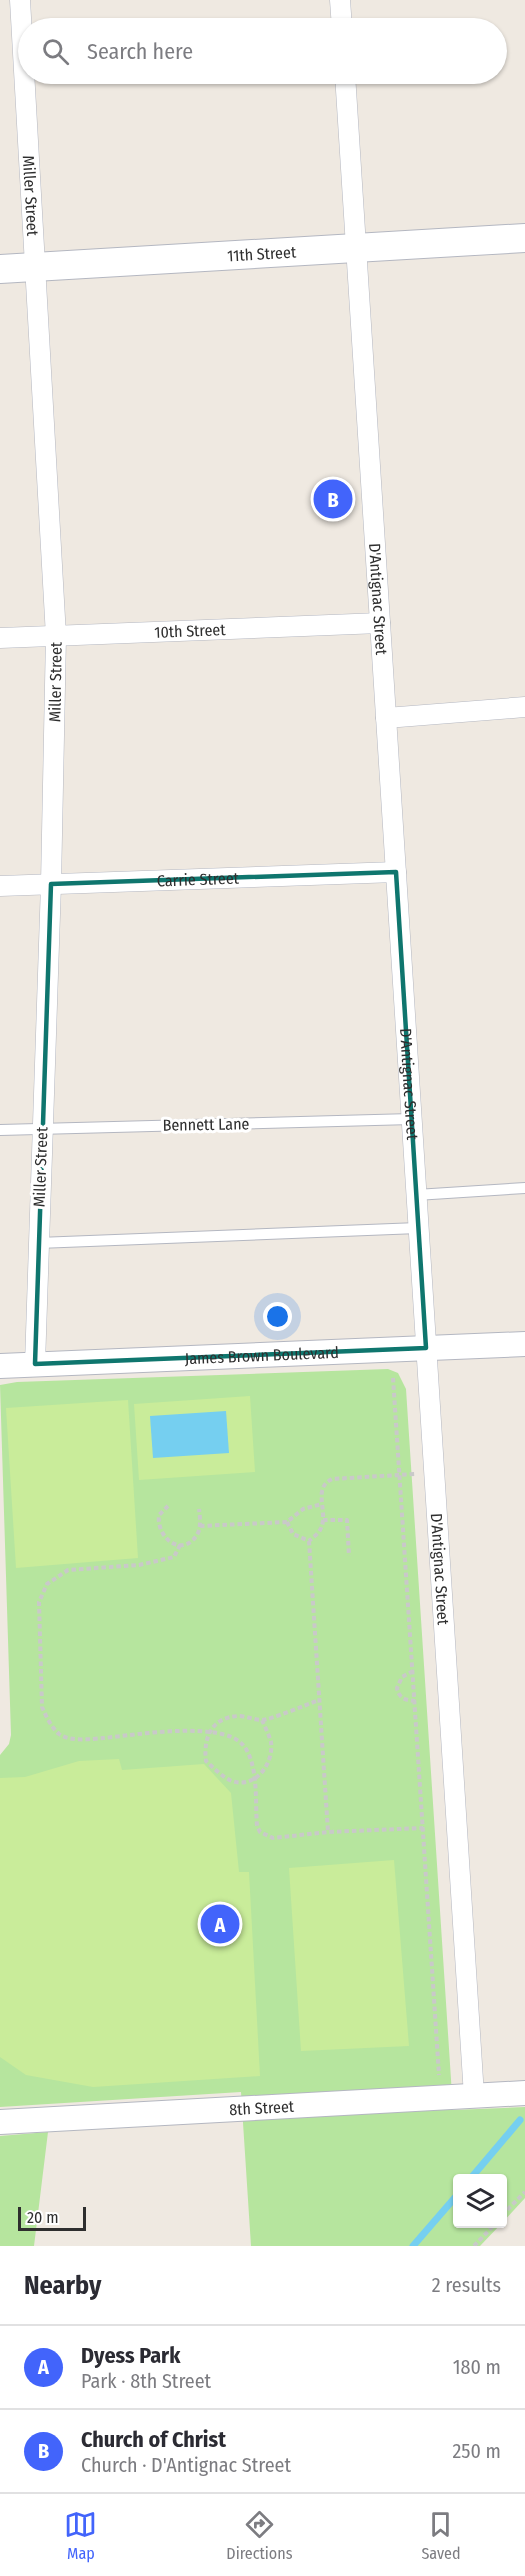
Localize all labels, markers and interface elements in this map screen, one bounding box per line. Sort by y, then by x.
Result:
search box [18,18,507,84]
icon: search [39,35,72,68]
text: Search here [87,38,193,65]
street label: Miller Street [19,155,42,237]
street label: 11th Street [227,242,297,266]
pin: B [314,476,352,522]
street label: D'Antignac Street [365,542,391,656]
street label: 10th Street [154,620,227,642]
street label: Miller Street [45,641,66,722]
street label: Carrie Street [157,869,240,890]
street label: D'Antignac Street [396,1027,422,1141]
street label: Bennett Lane [162,1114,250,1135]
street label: Miller Street [30,1126,51,1208]
your location [263,1302,292,1331]
street label: James Brown Boulevard [184,1343,339,1368]
street label: D'Antignac Street [427,1513,453,1626]
pin: A [200,1902,240,1946]
street label: 8th Street [229,2097,295,2119]
map controls [453,2174,507,2228]
button: layers [453,2174,507,2228]
scale bar [18,2204,86,2232]
text: 20 m [27,2208,58,2227]
text: Nearby [24,2270,101,2301]
text: 2 results [432,2273,501,2297]
text: Dyess Park [81,2342,180,2369]
text: A [38,2355,49,2379]
text: 180 m [453,2355,501,2379]
text: Park · 8th Street [81,2369,211,2393]
text: Church of Christ [81,2426,226,2453]
text: B [38,2439,49,2463]
text: 250 m [453,2439,501,2463]
text: Church · D'Antignac Street [81,2453,291,2477]
tab: Map [64,2508,97,2563]
tab: Directions [226,2508,293,2563]
tab: Saved [421,2508,461,2563]

